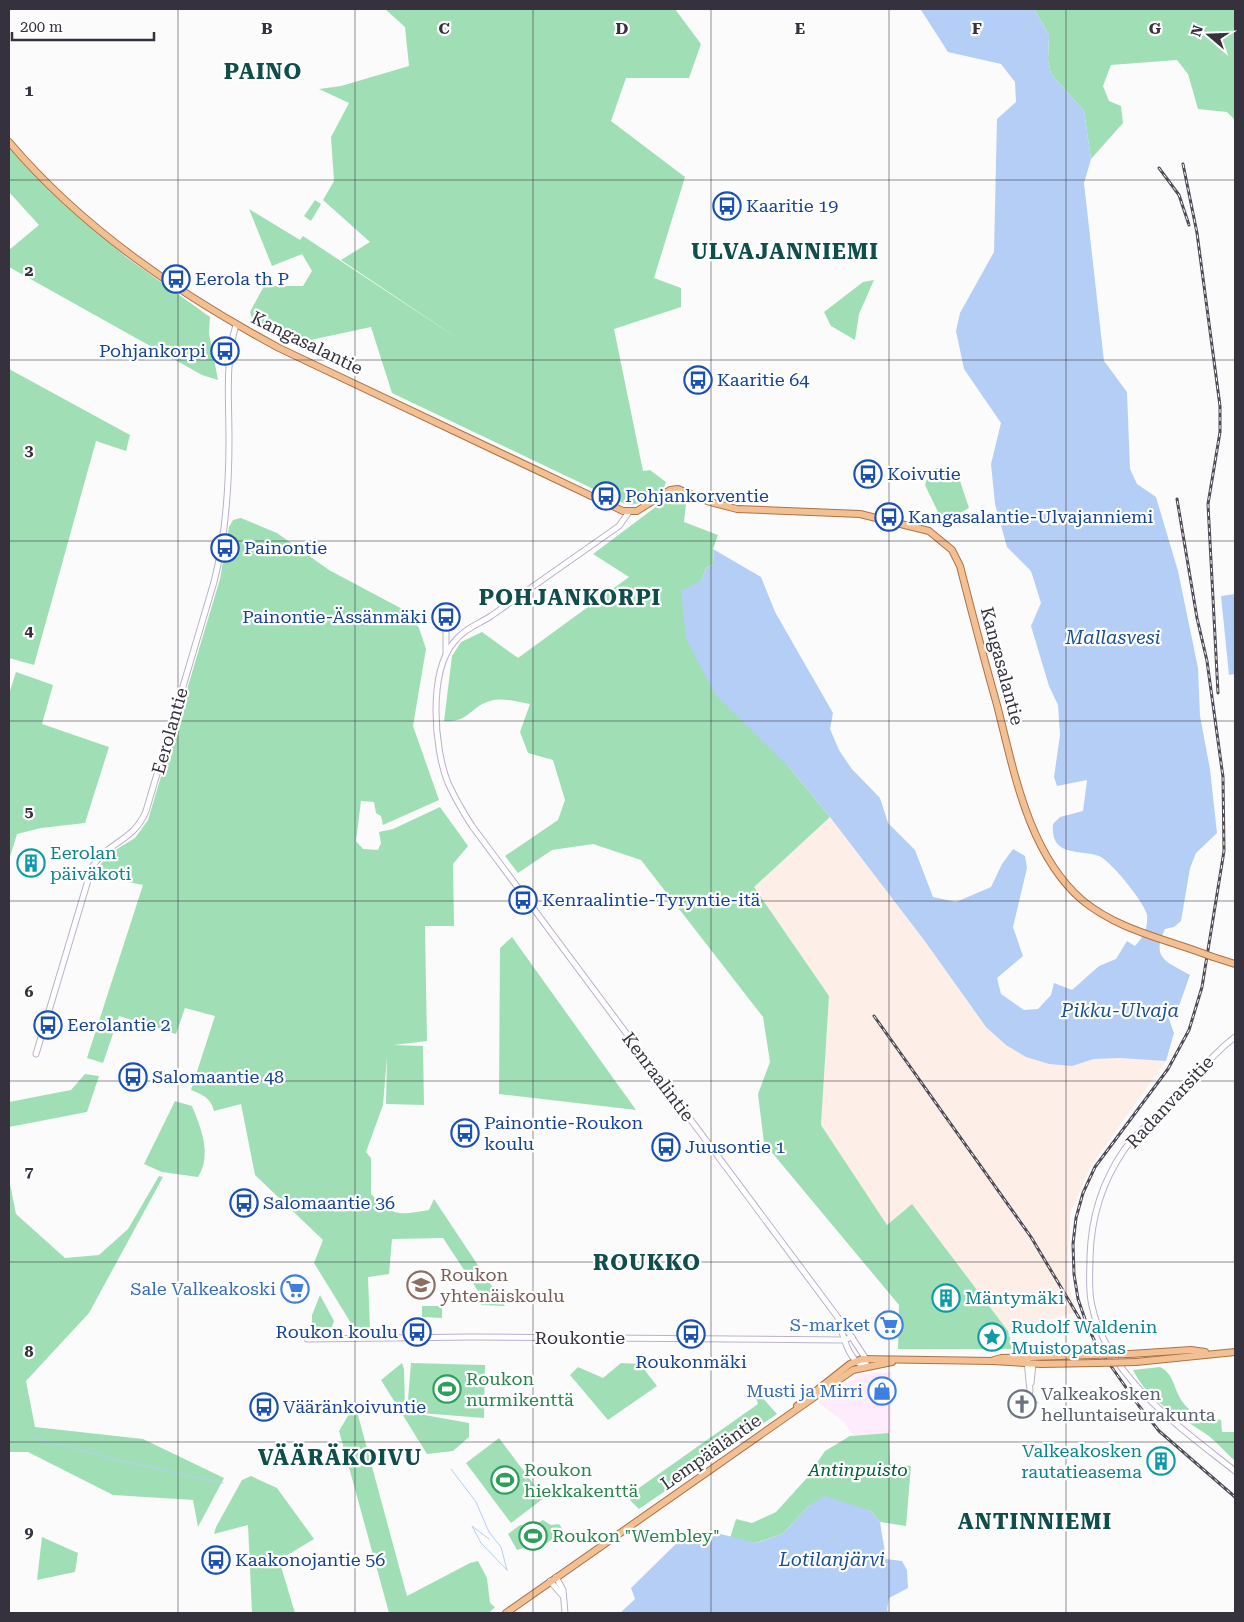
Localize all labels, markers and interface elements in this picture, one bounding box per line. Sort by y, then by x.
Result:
scale bar [12,10,155,42]
north arrow [1184,10,1234,60]
text: 200 m [20,18,63,36]
text: B [261,19,273,38]
text: C [438,19,450,38]
text: D [616,19,629,38]
text: E [795,19,805,38]
text: F [972,19,982,38]
text: G [1149,19,1162,38]
text: N [1187,23,1206,38]
district label: PAINO [224,59,302,84]
text: 1 [25,81,34,100]
bus stop icon: Kaaritie 19 [712,191,742,221]
place label: Kaaritie 19 [746,195,838,216]
district label: ULVAJANNIEMI [691,239,879,264]
text: 2 [25,261,34,280]
bus stop icon: Eerola th P [161,264,191,294]
place label: Eerola th P [195,268,289,289]
street label: Kangasalantie [248,307,366,379]
bus stop icon: Pohjankorpi [210,336,240,366]
place label: Pohjankorpi [99,340,206,361]
bus stop icon: Kaaritie 64 [683,365,713,395]
place label: Kaaritie 64 [717,369,809,390]
text: 3 [25,441,34,460]
bus stop icon: Koivutie [853,459,883,489]
place label: Koivutie [887,463,961,484]
bus stop icon: Pohjankorventie [591,481,621,511]
place label: Pohjankorventie [625,485,769,506]
bus stop icon: Kangasalantie-Ulvajanniemi [874,502,904,532]
place label: Kangasalantie-Ulvajanniemi [908,506,1154,527]
bus stop icon: Painontie [210,533,240,563]
place label: Painontie [244,537,327,558]
district label: POHJANKORPI [479,585,661,610]
bus stop icon: Painontie-Ässänmäki [431,602,461,632]
street label: Kangasalantie [977,605,1028,727]
place label: Painontie-Ässänmäki [242,606,427,627]
text: 4 [25,621,34,640]
water label: Mallasvesi [1064,626,1161,649]
street label: Eerolantie [147,685,192,777]
text: 5 [25,802,34,821]
place label: Eerolan päiväkoti [50,842,132,884]
building icon: Eerolan päiväkoti [16,848,46,878]
bus stop icon: Kenraalintie-Tyryntie-itä [508,885,538,915]
place label: Kenraalintie-Tyryntie-itä [542,889,761,910]
text: 6 [25,982,34,1001]
water label: Pikku-Ulvaja [1060,999,1179,1022]
bus stop icon: Eerolantie 2 [33,1010,63,1040]
place label: Eerolantie 2 [67,1014,171,1035]
street label: Kenraalintie [618,1028,699,1125]
street label: Radanvarsitie [1122,1051,1218,1152]
bus stop icon: Salomaantie 48 [118,1062,148,1092]
place label: Salomaantie 48 [152,1066,284,1087]
place label: Painontie-Roukon koulu [484,1112,644,1154]
bus stop icon: Painontie-Roukon koulu [450,1118,480,1148]
bus stop icon: Juusontie 1 [651,1132,681,1162]
place label: Juusontie 1 [685,1136,785,1157]
text: 7 [25,1162,34,1181]
bus stop icon: Salomaantie 36 [229,1188,259,1218]
place label: Salomaantie 36 [263,1192,395,1213]
district label: ROUKKO [593,1250,701,1275]
place label: Roukon yhtenäiskoulu [440,1264,564,1306]
school or university icon: Roukon yhtenäiskoulu [406,1270,436,1300]
supermarket icon: Sale Valkeakoski [280,1274,310,1304]
place label: Sale Valkeakoski [130,1278,276,1299]
building icon: Mäntymäki [931,1283,961,1313]
place label: Mäntymäki [965,1287,1064,1308]
supermarket icon: S-market [874,1310,904,1340]
place label: S-market [790,1314,870,1335]
place label: Rudolf Waldenin Muistopatsas [1011,1316,1158,1358]
bus stop icon: Roukon koulu [402,1317,432,1347]
bus stop icon: Roukonmäki [676,1319,706,1349]
place label: Roukon koulu [275,1321,398,1342]
place icon: Rudolf Waldenin Muistopatsas [977,1322,1007,1352]
street label: Roukontie [535,1327,625,1348]
text: 8 [25,1342,34,1361]
place label: Roukonmäki [635,1351,747,1372]
place label: Roukon nurmikenttä [466,1368,574,1410]
sports icon: Roukon nurmikenttä [432,1374,462,1404]
shop icon: Musti ja Mirri [867,1376,897,1406]
place label: Musti ja Mirri [746,1380,863,1401]
place label: Valkeakosken helluntaiseurakunta [1041,1383,1216,1425]
church icon: Valkeakosken helluntaiseurakunta [1007,1389,1037,1419]
bus stop icon: Vääränkoivuntie [249,1392,279,1422]
place label: Vääränkoivuntie [283,1396,426,1417]
street label: Lempääläntie [656,1409,765,1494]
place label: Valkeakosken rautatieasema [1021,1440,1142,1482]
district label: VÄÄRÄKOIVU [258,1443,422,1470]
building icon: Valkeakosken rautatieasema [1146,1446,1176,1476]
place label: Roukon hiekkakenttä [524,1459,638,1501]
park label: Antinpuisto [807,1459,908,1480]
sports icon: Roukon hiekkakenttä [490,1465,520,1495]
district label: ANTINNIEMI [958,1509,1112,1534]
sports icon: Roukon "Wembley" [518,1521,548,1551]
text: 9 [25,1523,34,1542]
place label: Roukon "Wembley" [552,1525,720,1546]
bus stop icon: Kaakonojantie 56 [201,1545,231,1575]
water label: Lotilanjärvi [778,1548,885,1571]
place label: Kaakonojantie 56 [235,1549,385,1570]

